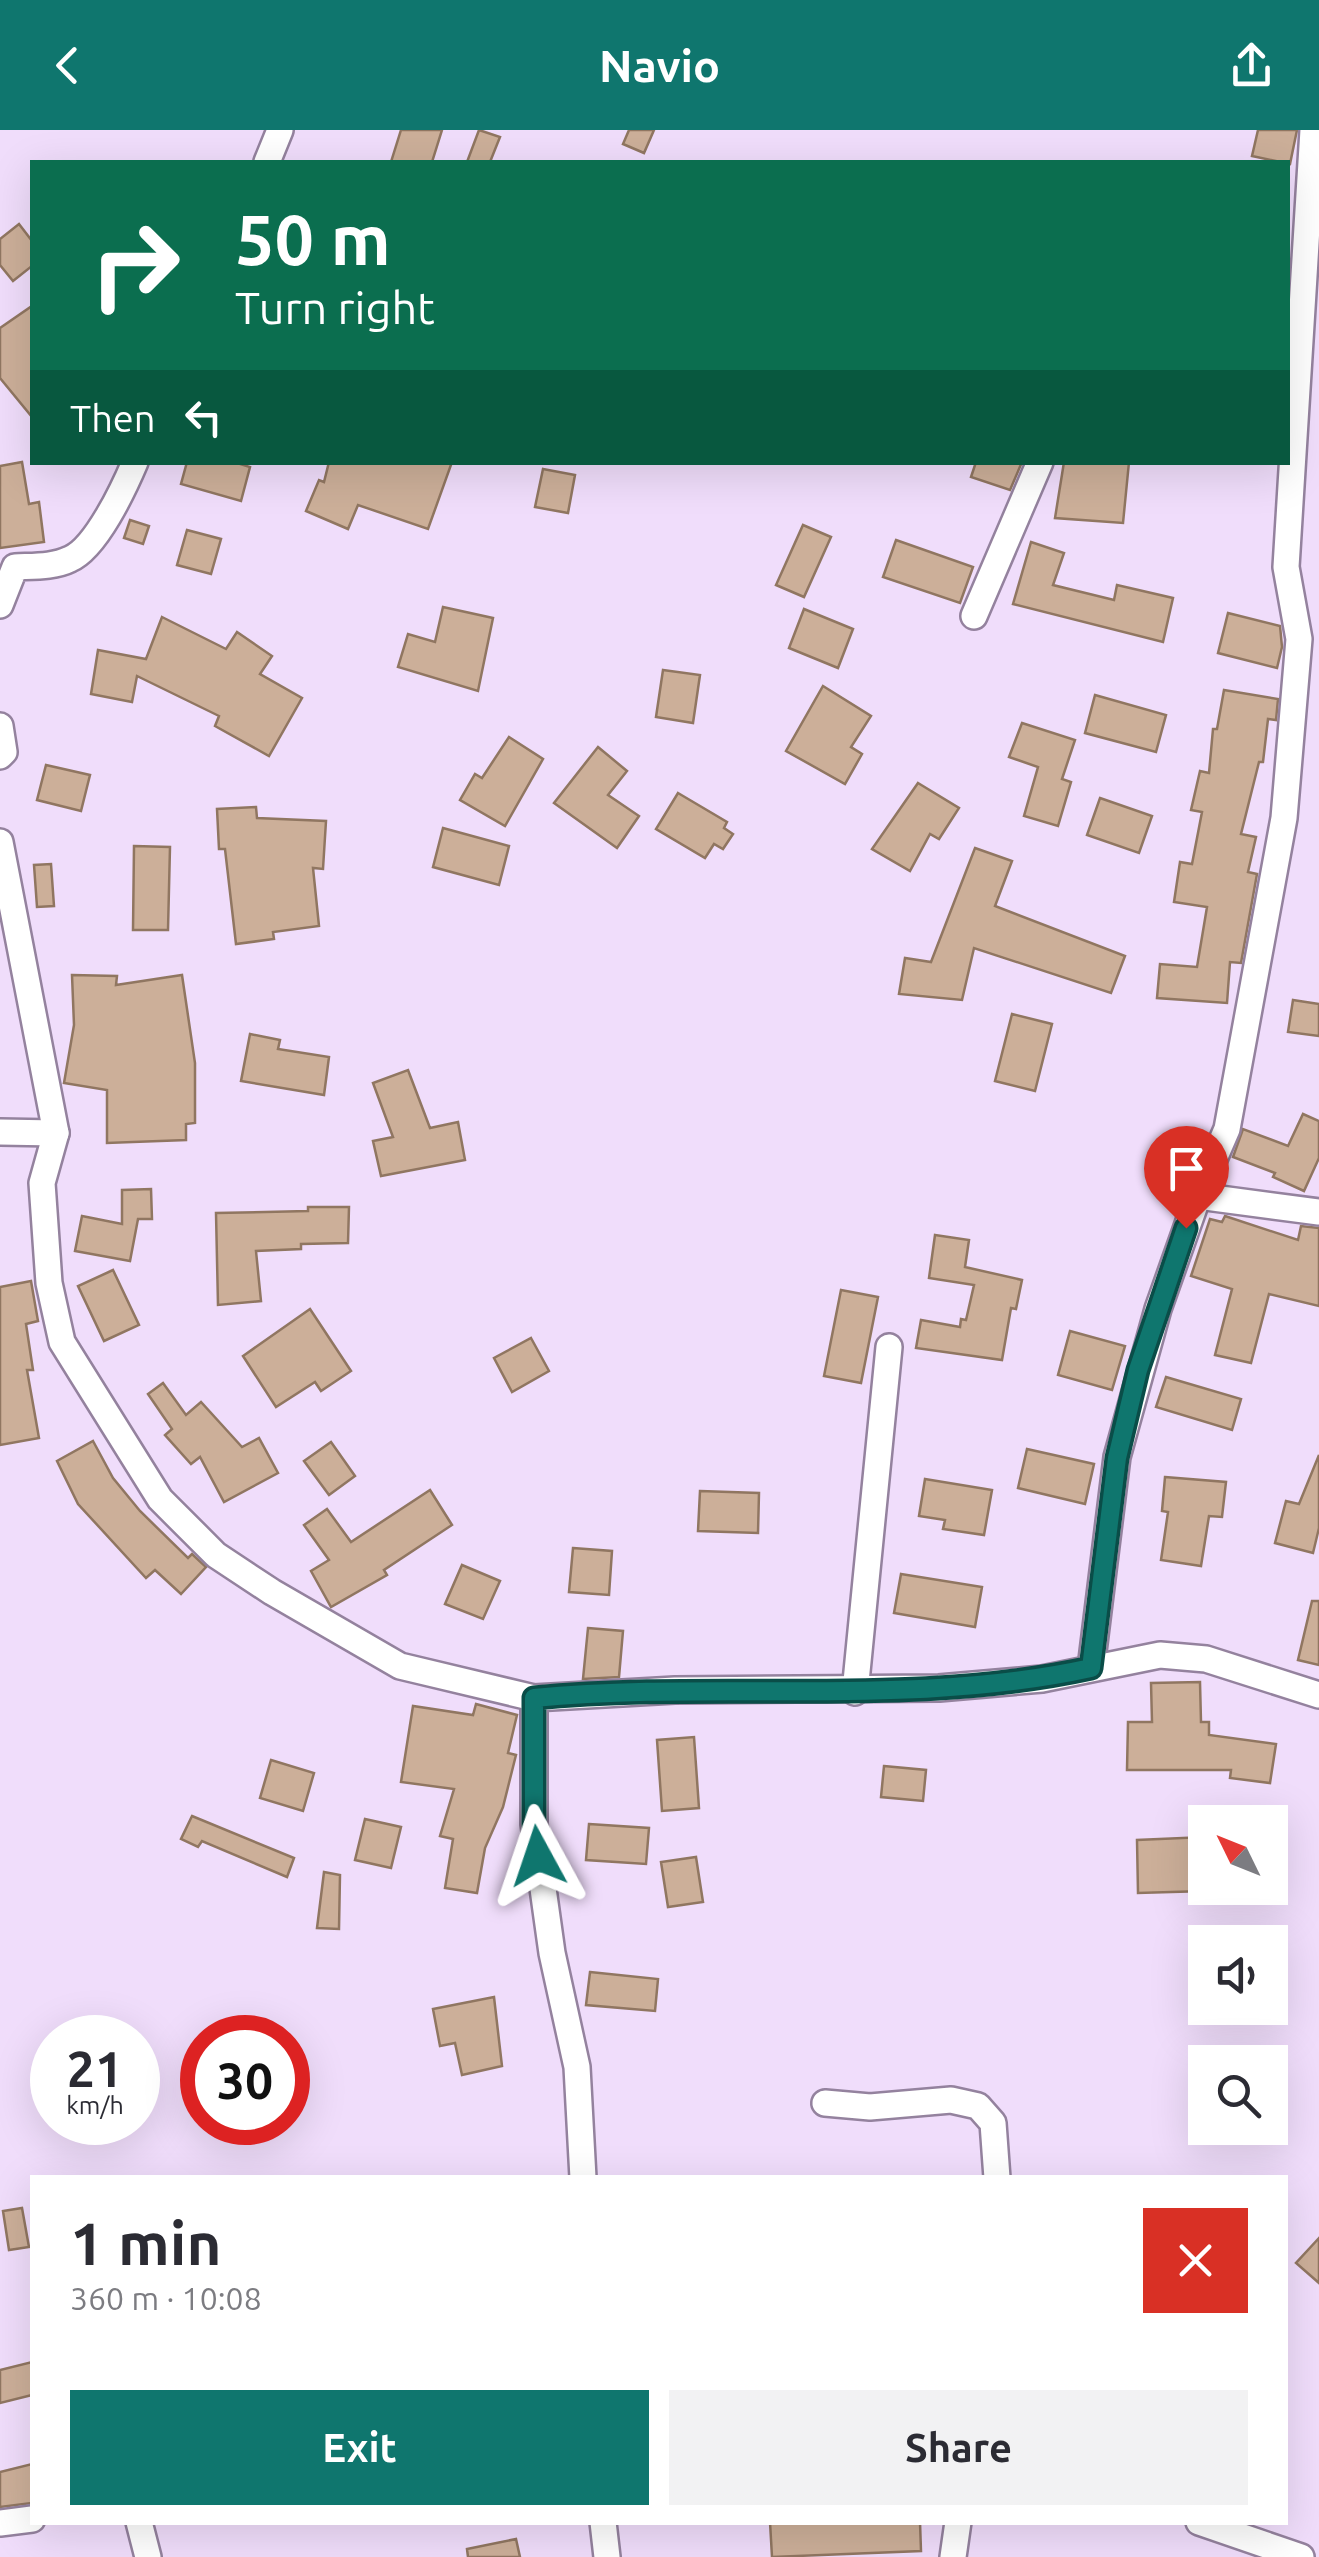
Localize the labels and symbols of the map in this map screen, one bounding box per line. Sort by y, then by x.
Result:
pin [1144,1126,1229,1229]
position arrow [486,1804,590,1908]
north arrow [1188,1805,1288,1905]
speed limit sign: 30 [180,2015,310,2145]

